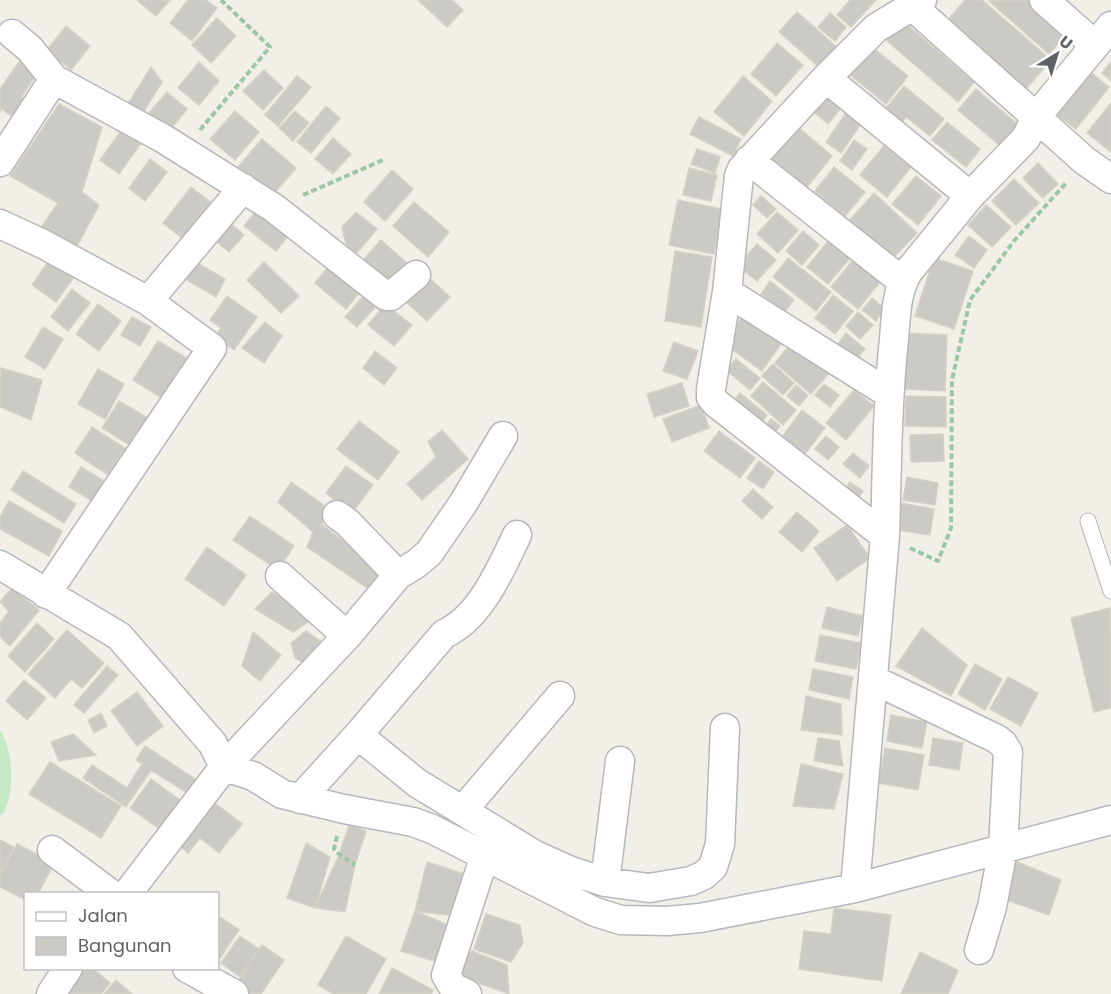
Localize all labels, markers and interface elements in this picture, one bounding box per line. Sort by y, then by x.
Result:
north arrow [1027,24,1087,84]
text: U [1054,30,1077,55]
legend [24,892,219,970]
text: Jalan [78,903,128,928]
text: Bangunan [78,933,172,958]

